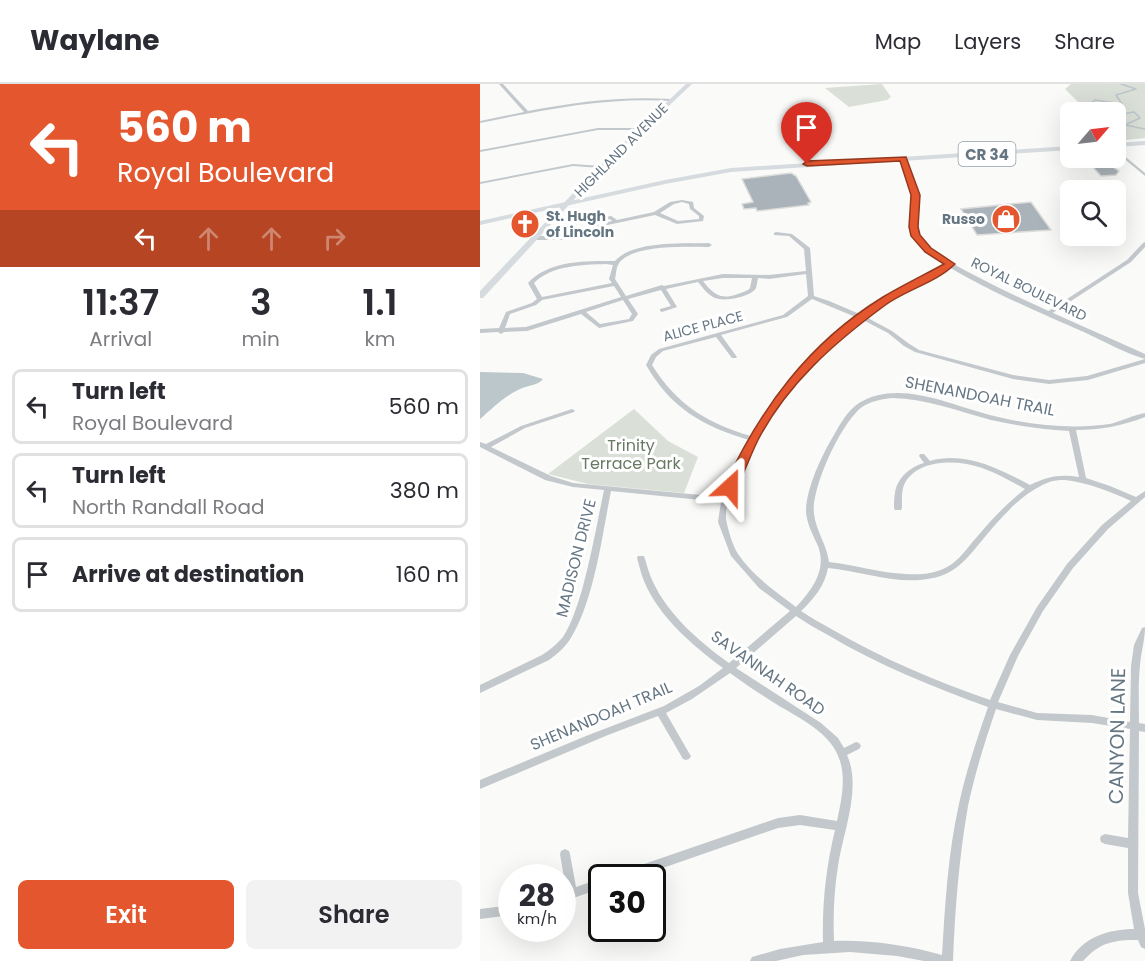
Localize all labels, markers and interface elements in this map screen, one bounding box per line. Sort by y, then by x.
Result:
text: Waylane [30,21,160,60]
text: Map [875,27,921,56]
text: Layers [954,27,1021,56]
text: Share [1054,27,1115,56]
text: 560 m [117,98,252,157]
street label: HIGHLAND AVENUE [570,99,672,201]
pin [781,102,832,164]
north arrow [1060,102,1126,168]
map controls [1060,102,1126,246]
icon: left [18,108,96,186]
icon: arrive [790,111,823,144]
road number: CR 34 [958,142,1016,166]
text: Royal Boulevard [117,154,334,191]
button: search [1060,180,1126,246]
shop icon: Russo [990,203,1022,235]
place label: St. Hugh of Lincoln [546,206,614,242]
church icon: St. Hugh of Lincoln [509,208,541,240]
place label: Russo [942,209,985,229]
icon: left [129,222,162,255]
icon: ahead [192,222,225,255]
icon: ahead [255,222,288,255]
icon: right [318,222,351,255]
street label: ROYAL BOULEVARD [968,252,1090,326]
text: 11:37 [82,277,159,328]
text: 3 [250,277,271,328]
text: 1.1 [362,277,398,328]
street label: ALICE PLACE [661,306,745,346]
text: Arrival [89,325,152,353]
text: min [242,325,280,353]
text: km [364,325,395,353]
street label: SHENANDOAH TRAIL [903,370,1057,422]
text: Turn left [72,376,166,407]
icon: left [21,390,54,423]
text: 560 m [389,391,459,422]
text: Royal Boulevard [72,409,233,437]
park label: Trinity Terrace Park [581,434,682,475]
position arrow [698,455,762,519]
text: Turn left [72,460,166,491]
icon: left [21,474,54,507]
text: 380 m [390,475,459,506]
text: North Randall Road [72,493,264,521]
street label: MADISON DRIVE [550,496,602,620]
icon: arrive [21,558,54,591]
text: Arrive at destination [72,559,304,590]
text: 160 m [396,559,459,590]
street label: SAVANNAH ROAD [706,625,830,721]
street label: CANYON LANE [1102,668,1132,804]
street label: SHENANDOAH TRAIL [527,676,676,756]
speed limit sign: 30 [588,864,666,942]
text: 28 [519,874,555,917]
button: Exit [18,880,234,949]
button: Share [246,880,462,949]
text: km/h [517,908,557,929]

